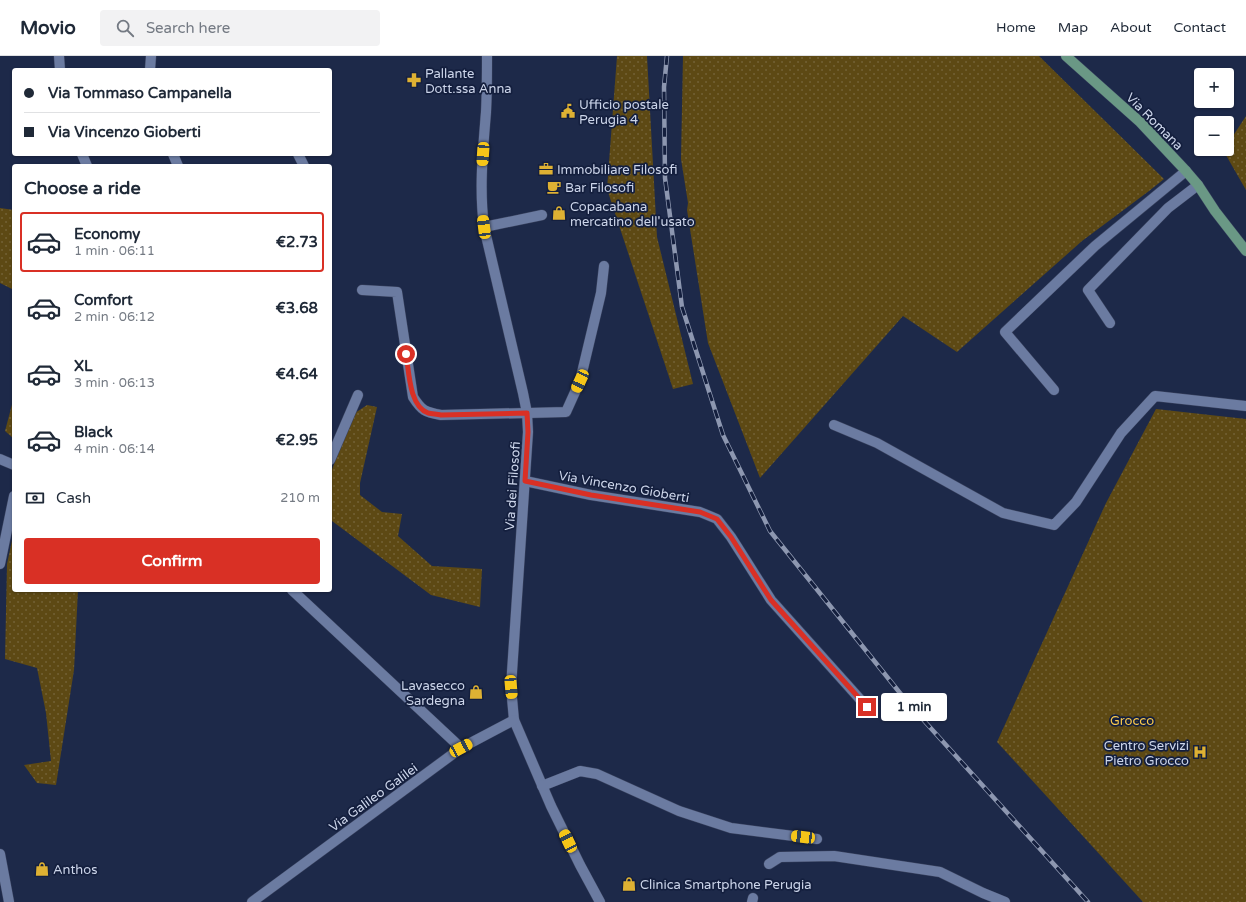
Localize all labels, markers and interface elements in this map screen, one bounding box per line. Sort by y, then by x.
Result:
search box [100,10,380,46]
text: Movio [20,17,76,39]
icon: search [114,17,136,39]
text: Search here [146,19,230,37]
text: Home [996,19,1036,36]
text: Map [1058,19,1088,36]
text: About [1110,19,1152,36]
text: Contact [1174,19,1226,36]
place label: Pallante Dott.ssa Anna [425,66,512,97]
map controls [1194,68,1234,156]
button: + [1194,68,1234,108]
pharmacy icon: Pallante Dott.ssa Anna [406,72,422,88]
text: Via Tommaso Campanella [48,84,232,102]
street label: Via Romana [1122,90,1186,154]
place label: Ufficio postale Perugia 4 [579,97,669,128]
public building icon: Ufficio postale Perugia 4 [560,103,576,119]
button: − [1194,116,1234,156]
text: Via Vincenzo Gioberti [48,123,201,141]
car [476,142,490,166]
office icon: Immobiliare Filosofi [538,161,554,177]
place label: Immobiliare Filosofi [557,162,678,178]
text: Choose a ride [24,177,141,199]
cafe icon: Bar Filosofi [546,179,562,195]
place label: Bar Filosofi [565,180,634,196]
place label: Copacabana mercatino dell'usato [570,199,695,230]
shop icon: Copacabana mercatino dell'usato [551,205,567,221]
car [477,214,491,240]
icon: car [26,224,62,260]
text: Economy [74,225,140,243]
text: €2.73 [276,233,318,251]
text: 1 min · 06:11 [74,243,155,259]
icon: car [26,290,62,326]
text: Comfort [74,291,133,309]
text: €3.68 [276,299,318,317]
text: 2 min · 06:12 [74,309,155,325]
route start [397,345,415,363]
icon: car [26,356,62,392]
text: XL [74,357,93,375]
text: €4.64 [276,365,318,383]
car [569,368,591,394]
text: 3 min · 06:13 [74,375,155,391]
icon: car [26,422,62,458]
text: Black [74,423,113,441]
text: €2.95 [276,431,318,449]
text: 4 min · 06:14 [74,441,155,457]
street label: Via dei Filosofi [502,441,524,531]
street label: Via Vincenzo Gioberti [557,468,690,506]
icon: cash [24,487,46,509]
text: Cash [56,489,91,507]
text: 210 m [280,490,320,506]
button: Confirm [24,538,320,584]
car [504,675,518,699]
place label: Lavasecco Sardegna [401,678,465,709]
shop icon: Lavasecco Sardegna [468,684,484,700]
callout: 1 min [881,693,947,721]
route end [858,698,876,716]
text: 1 min [897,699,931,715]
park label: Grocco [1110,713,1154,729]
car [448,737,474,759]
place label: Centro Servizi Pietro Grocco [1104,738,1189,769]
hospital icon: Centro Servizi Pietro Grocco [1192,744,1208,760]
street label: Via Galileo Galilei [326,760,421,835]
car [557,828,579,854]
car [790,830,816,844]
shop icon: Anthos [34,861,50,877]
place label: Anthos [53,862,97,878]
shop icon: Clinica Smartphone Perugia [621,876,637,892]
place label: Clinica Smartphone Perugia [640,877,812,893]

